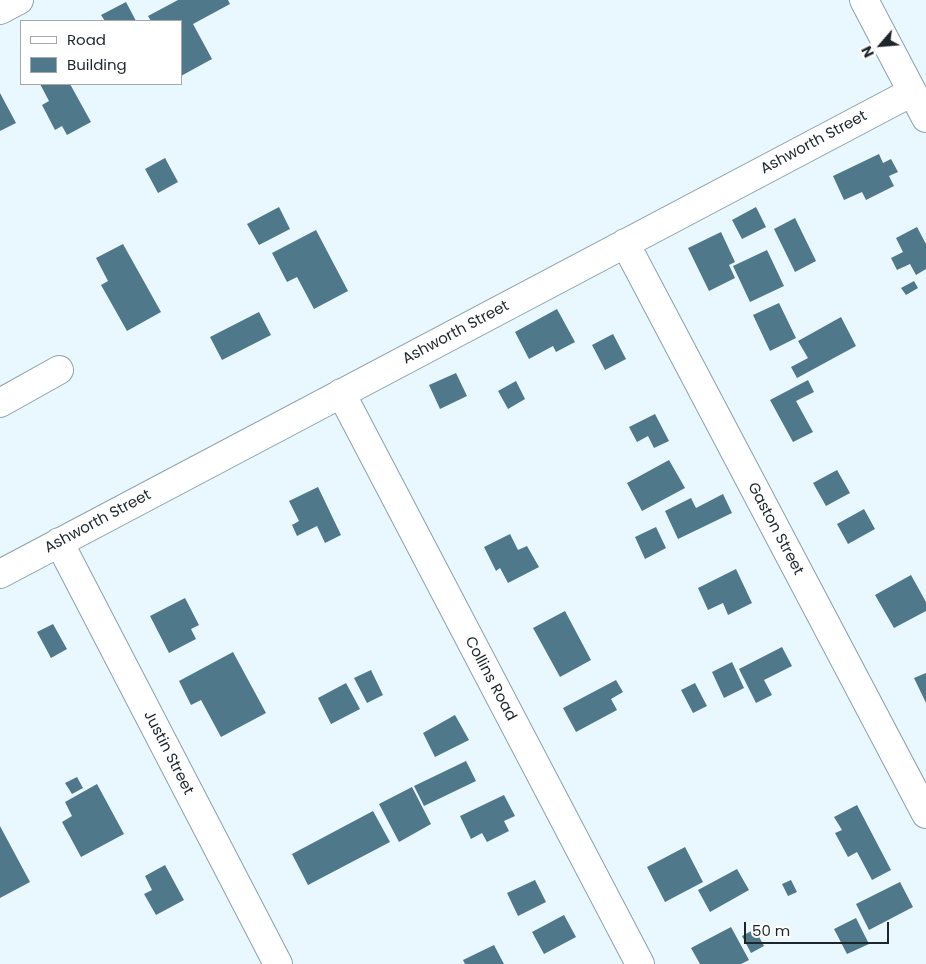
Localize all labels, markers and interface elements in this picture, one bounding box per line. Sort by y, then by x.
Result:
legend [20,20,182,85]
north arrow [856,20,906,70]
text: Road [67,29,106,50]
text: N [856,43,879,61]
text: Building [67,54,127,75]
street label: Ashworth Street [758,107,870,179]
street label: Ashworth Street [400,297,512,369]
street label: Gaston Street [743,480,807,578]
street label: Ashworth Street [42,486,154,558]
street label: Collins Road [460,634,520,724]
street label: Justin Street [139,708,197,798]
scale bar [746,912,891,944]
text: 50 m [752,920,790,941]

